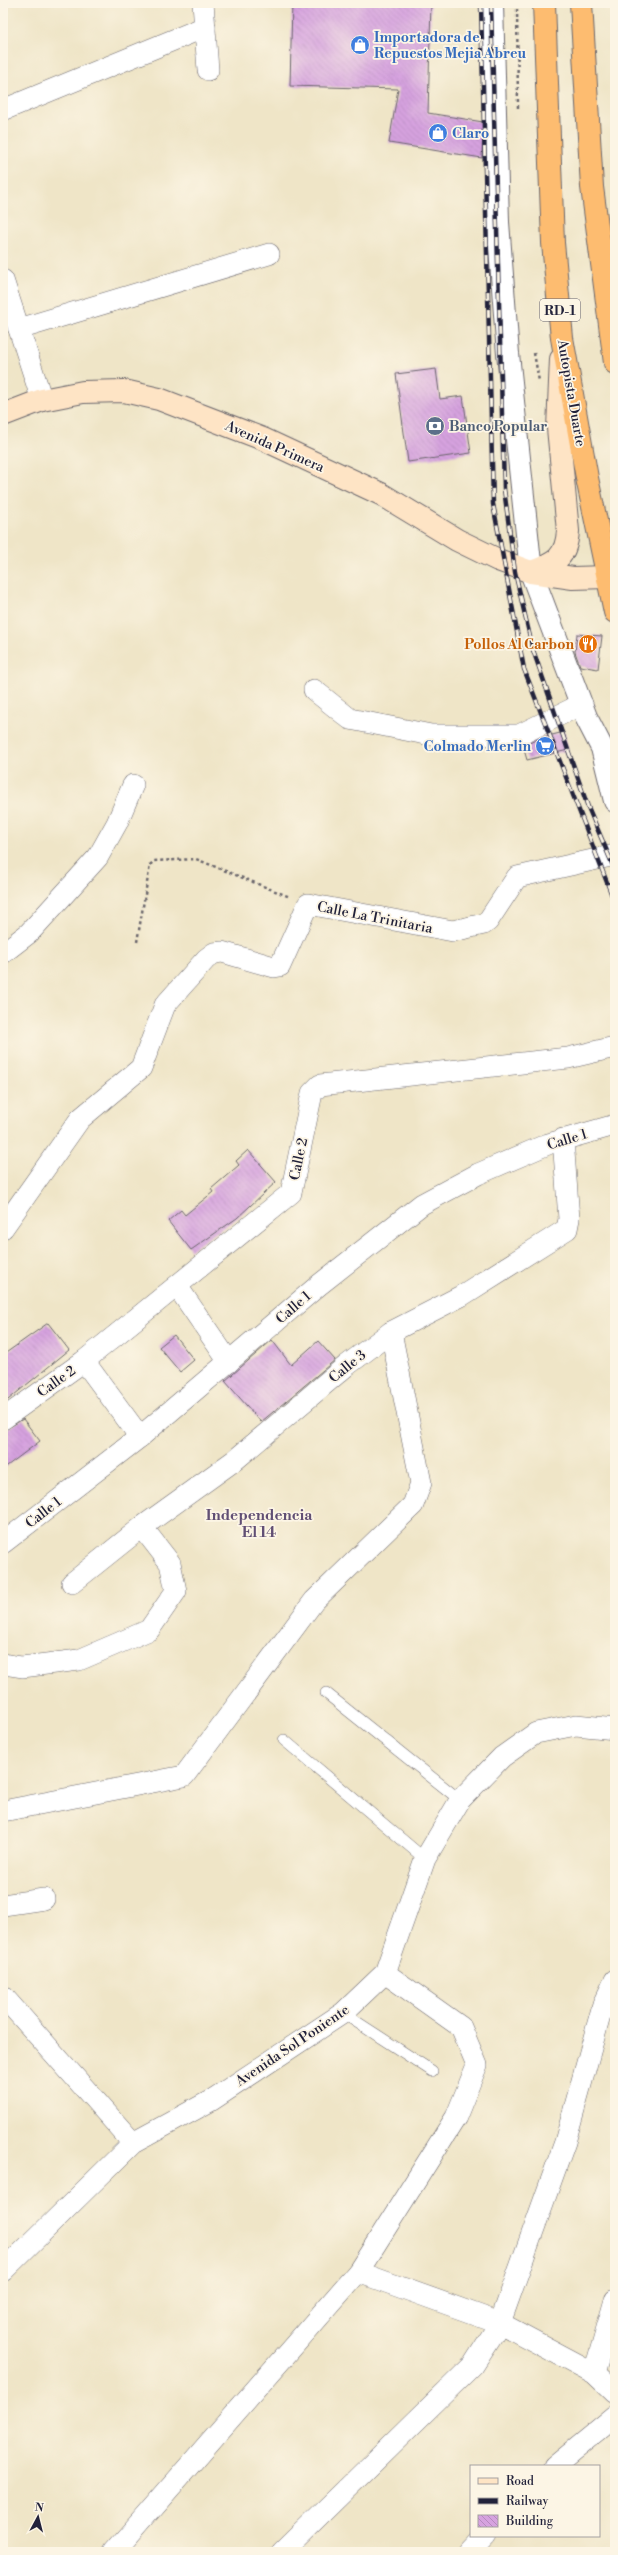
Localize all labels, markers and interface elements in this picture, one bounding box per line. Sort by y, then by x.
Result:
place label: Importadora de Repuestos Mejia Abreu [374,29,526,63]
shop icon: Importadora de Repuestos Mejia Abreu [349,34,371,56]
shop icon: Claro [427,122,449,144]
place label: Claro [452,125,489,143]
road number: RD-1 [540,299,580,321]
street label: Autopista Duarte [553,337,589,448]
bank icon: Banco Popular [424,415,446,437]
street label: Avenida Primera [221,417,328,477]
place label: Banco Popular [449,418,547,436]
restaurant icon: Pollos Al Carbon [577,633,599,655]
place label: Pollos Al Carbon [464,636,574,654]
supermarket icon: Colmado Merlin [534,735,556,757]
place label: Colmado Merlin [424,738,531,756]
street label: Calle La Trinitaria [315,898,435,938]
street label: Calle 1 [545,1125,590,1155]
street label: Calle 2 [286,1136,312,1182]
street label: Calle 1 [272,1288,315,1328]
street label: Calle 3 [325,1346,370,1387]
street label: Calle 2 [34,1362,79,1402]
street label: Calle 1 [22,1493,65,1532]
district label: Independencia El 14 [206,1506,313,1542]
street label: Avenida Sol Poniente [231,2001,353,2091]
legend [470,2465,600,2537]
text: Road [506,2474,534,2489]
text: Railway [506,2494,548,2509]
north arrow [18,2497,58,2537]
text: N [34,2501,45,2516]
text: Building [505,2514,554,2529]

